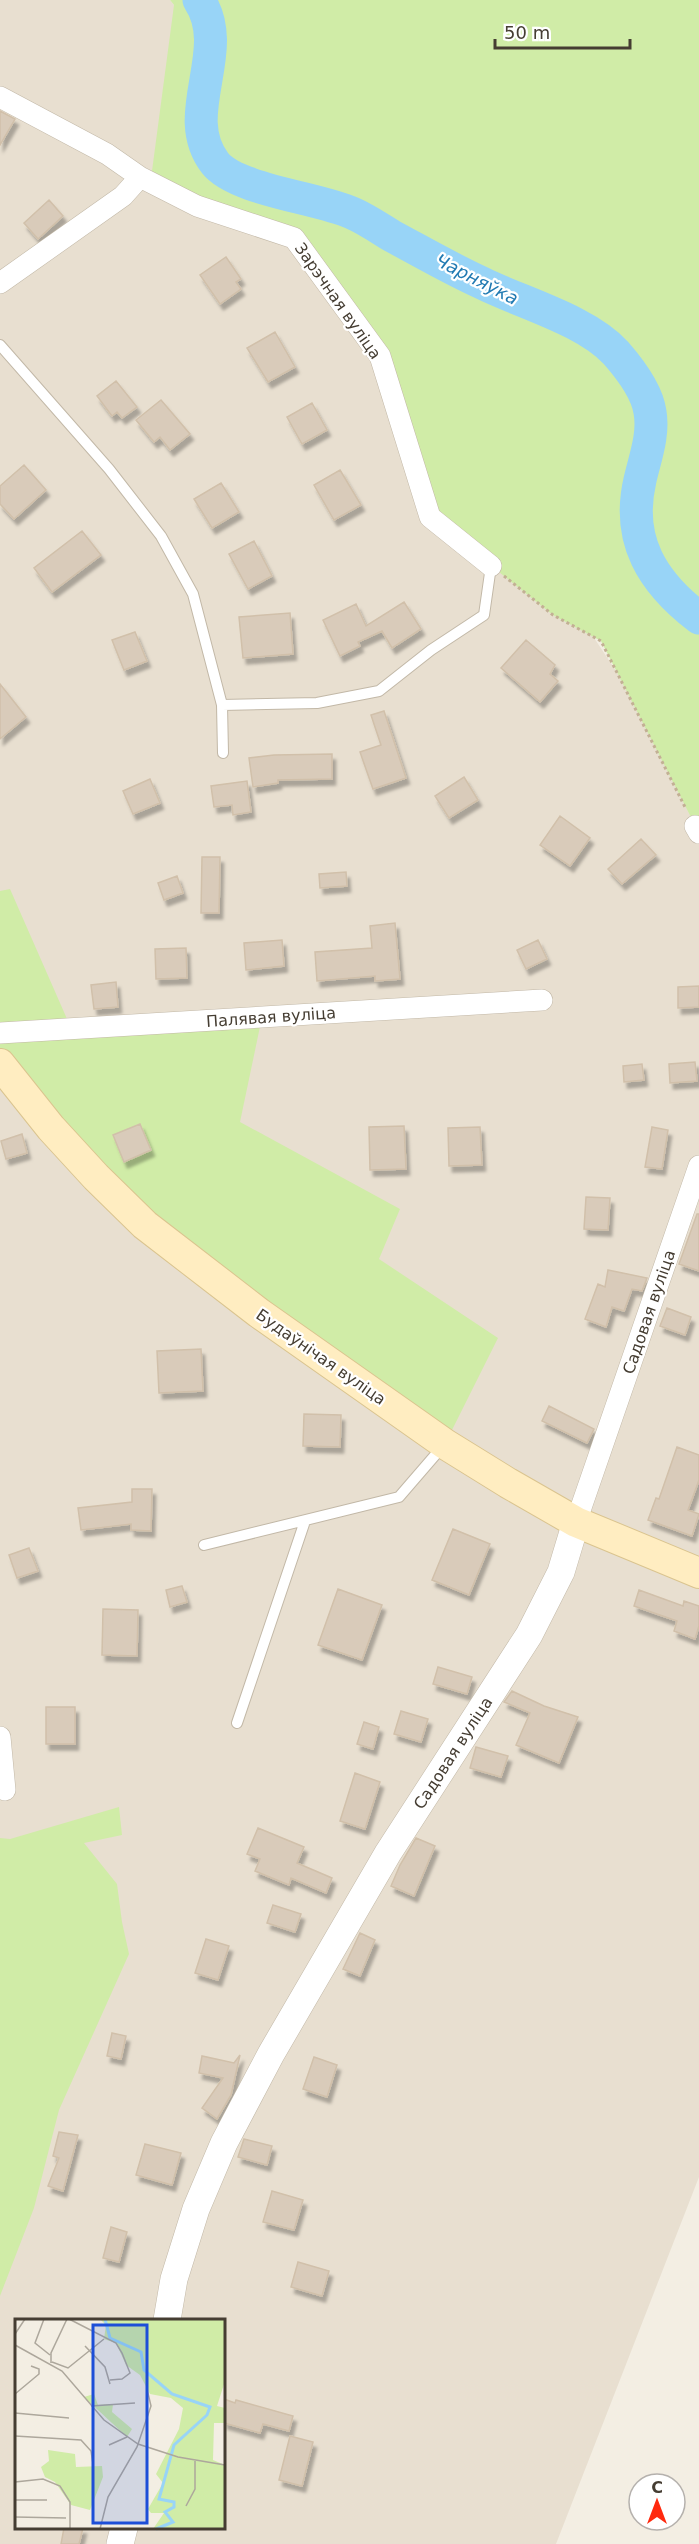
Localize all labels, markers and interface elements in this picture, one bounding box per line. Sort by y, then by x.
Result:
scale bar [495,12,630,50]
text: 50 m [504,22,550,43]
street label: Зарэчная вуліца [291,239,385,363]
water label: Чарняўка [432,249,522,309]
street label: Палявая вуліца [206,1003,336,1031]
street label: Садовая вуліца [619,1247,679,1377]
street label: Будаўнічая вуліца [253,1305,389,1409]
street label: Садовая вуліца [410,1693,496,1813]
inset map [15,2319,225,2529]
north arrow [627,2472,687,2532]
text: С [651,2478,663,2497]

